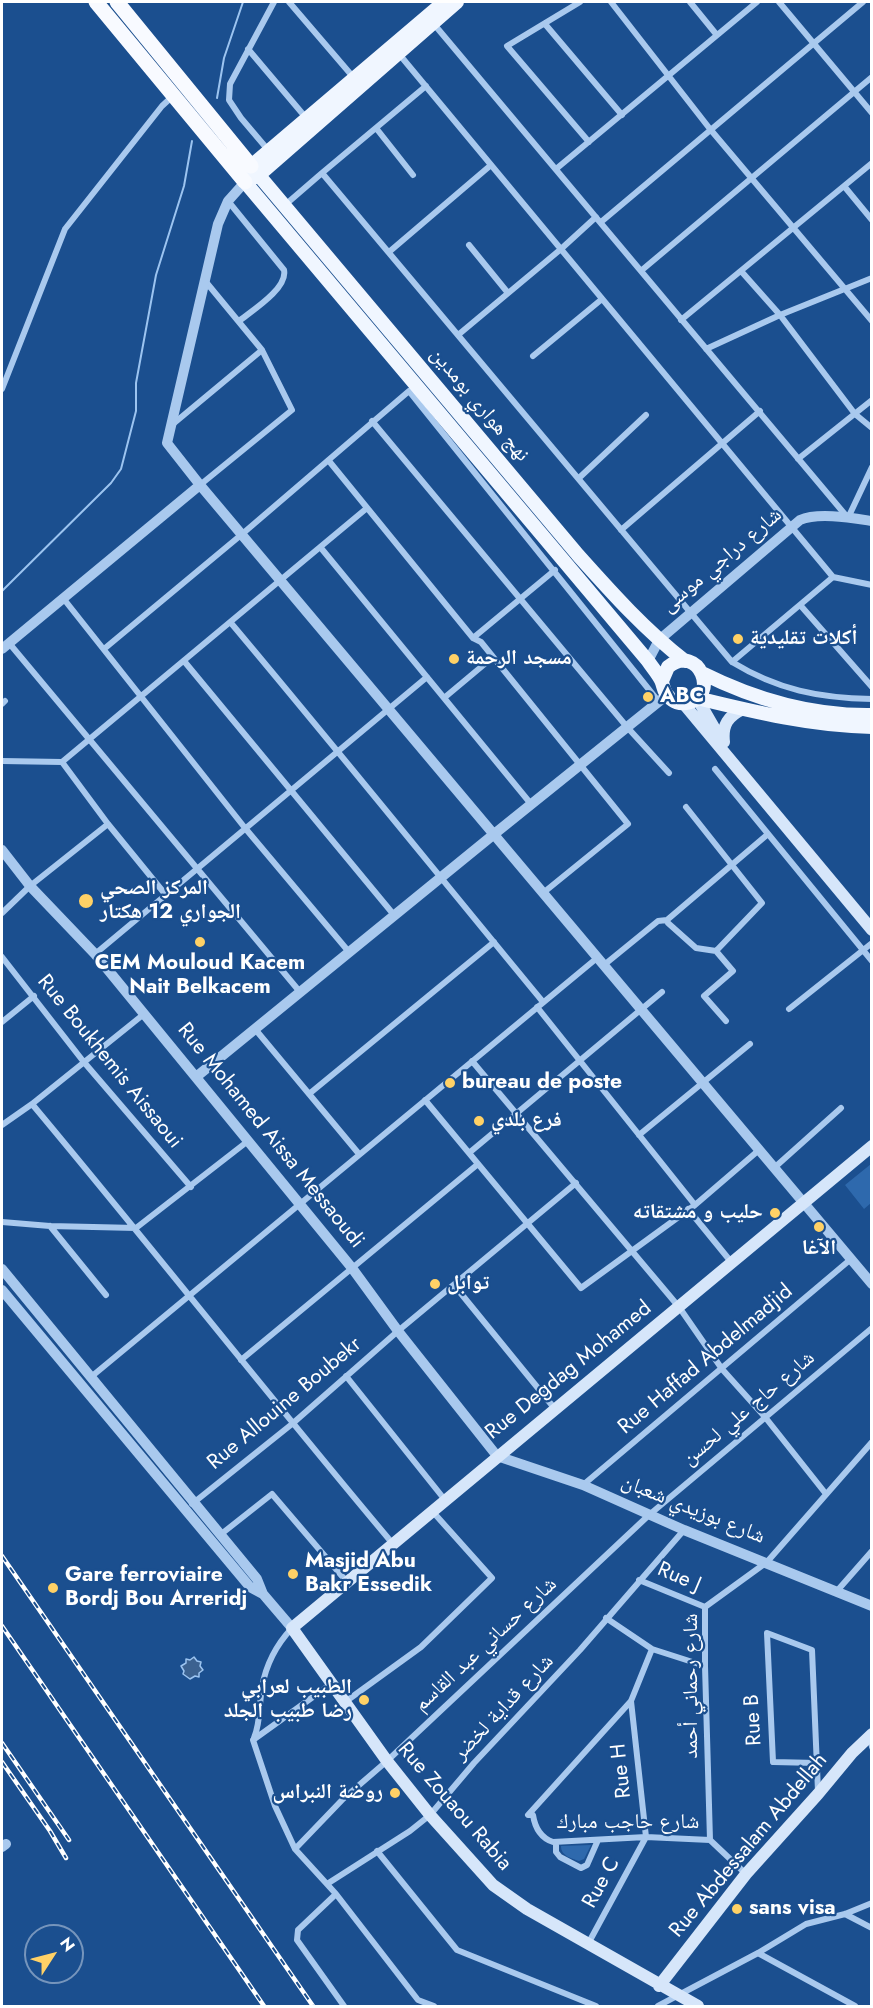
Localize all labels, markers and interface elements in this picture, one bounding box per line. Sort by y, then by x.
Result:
street label: نهج هواري بومدين [424,343,534,467]
street label: شارع دراجي موسى [657,503,787,619]
place label: أكلات تقليدية [750,626,857,652]
marker: أكلات تقليدية [731,632,745,646]
place label: مسجد الرحمة [466,646,572,672]
marker: مسجد الرحمة [447,652,461,666]
place label: ABC [660,684,704,710]
marker: ABC [641,690,655,704]
place label: المركز الصحي الجواري 12 هكتار [100,876,241,926]
marker: المركز الصحي الجواري 12 هكتار [77,892,95,910]
marker: CEM Mouloud Kacem Nait Belkacem [193,935,207,949]
place label: CEM Mouloud Kacem Nait Belkacem [95,951,305,1001]
street label: Rue Boukhemis Aissaoui [31,970,187,1154]
street label: Rue Mohamed Aissa Messaoudi [171,1018,369,1254]
place label: bureau de poste [462,1070,622,1096]
marker: bureau de poste [443,1076,457,1090]
place label: فرع بلدي [491,1108,562,1134]
marker: فرع بلدي [472,1114,486,1128]
place label: حليب و مشتقاته [633,1200,763,1226]
marker: حليب و مشتقاته [768,1206,782,1220]
marker: الآغا [812,1220,826,1234]
place label: الآغا [802,1236,836,1262]
place label: توابل [447,1271,489,1297]
marker: توابل [428,1277,442,1291]
street label: Rue Haffad Abdelmadjid [614,1280,798,1440]
street label: Rue Degdag Mohamed [481,1296,657,1446]
street label: Rue Allouine Boubekr [203,1332,367,1476]
street label: شارع حاج علي لحسن [677,1346,821,1472]
street label: شارع بوزيدي شعبان [618,1470,768,1550]
place label: Masjid Abu Bakr Essedik [305,1549,432,1599]
street label: Rue J [653,1558,705,1598]
place label: Gare ferroviaire Bordj Bou Arreridj [65,1563,247,1613]
marker: Masjid Abu Bakr Essedik [286,1567,300,1581]
street label: شارع حساني عبد القاسم [409,1572,563,1718]
marker: Gare ferroviaire Bordj Bou Arreridj [46,1581,60,1595]
street label: شارع رحماني أحمد [679,1613,705,1759]
street label: شارع قداية لخضر [448,1650,560,1766]
place label: الطبيب لعرابي رضا طبيب الجلد [224,1675,352,1725]
marker: الطبيب لعرابي رضا طبيب الجلد [357,1693,371,1707]
street label: Rue B [740,1694,768,1746]
street label: Rue Zouaou Rabia [392,1738,516,1876]
street label: Rue H [607,1742,637,1800]
street label: Rue Abdessalam Abdellah [665,1749,833,1943]
place label: روضة النبراس [273,1780,383,1806]
marker: روضة النبراس [388,1786,402,1800]
street label: شارع حاجب مبارك [557,1810,699,1836]
street label: Rue C [578,1853,626,1913]
place label: sans visa [749,1896,836,1922]
marker: sans visa [730,1902,744,1916]
north arrow [24,1924,84,1984]
text: N [54,1932,80,1956]

